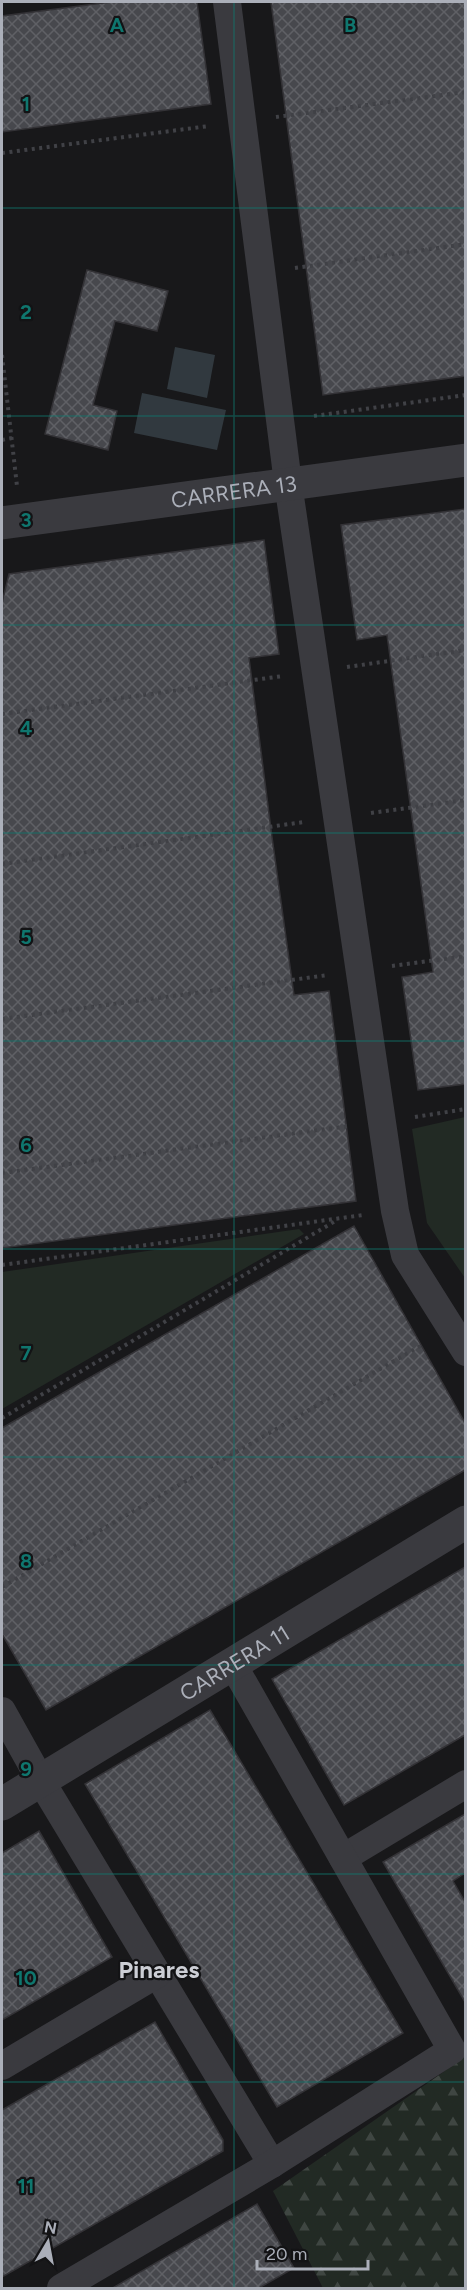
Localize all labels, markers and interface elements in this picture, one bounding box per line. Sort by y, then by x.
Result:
text: A [110,13,125,37]
text: B [344,13,356,37]
text: 1 [22,92,30,116]
text: 2 [20,300,32,324]
street label: CARRERA 13 [169,470,298,514]
text: 3 [20,508,32,532]
text: 4 [20,716,33,740]
text: 5 [20,925,32,949]
text: 6 [20,1133,32,1157]
text: 7 [20,1341,32,1365]
text: 8 [20,1549,32,1573]
street label: CARRERA 11 [175,1619,295,1707]
text: 9 [20,1757,32,1781]
district label: Pinares [119,1955,199,1984]
text: 10 [15,1966,37,1990]
text: 11 [18,2174,34,2198]
north arrow [18,2212,78,2272]
text: N [43,2217,58,2238]
scale bar [257,2233,368,2271]
text: 20 m [266,2243,307,2265]

